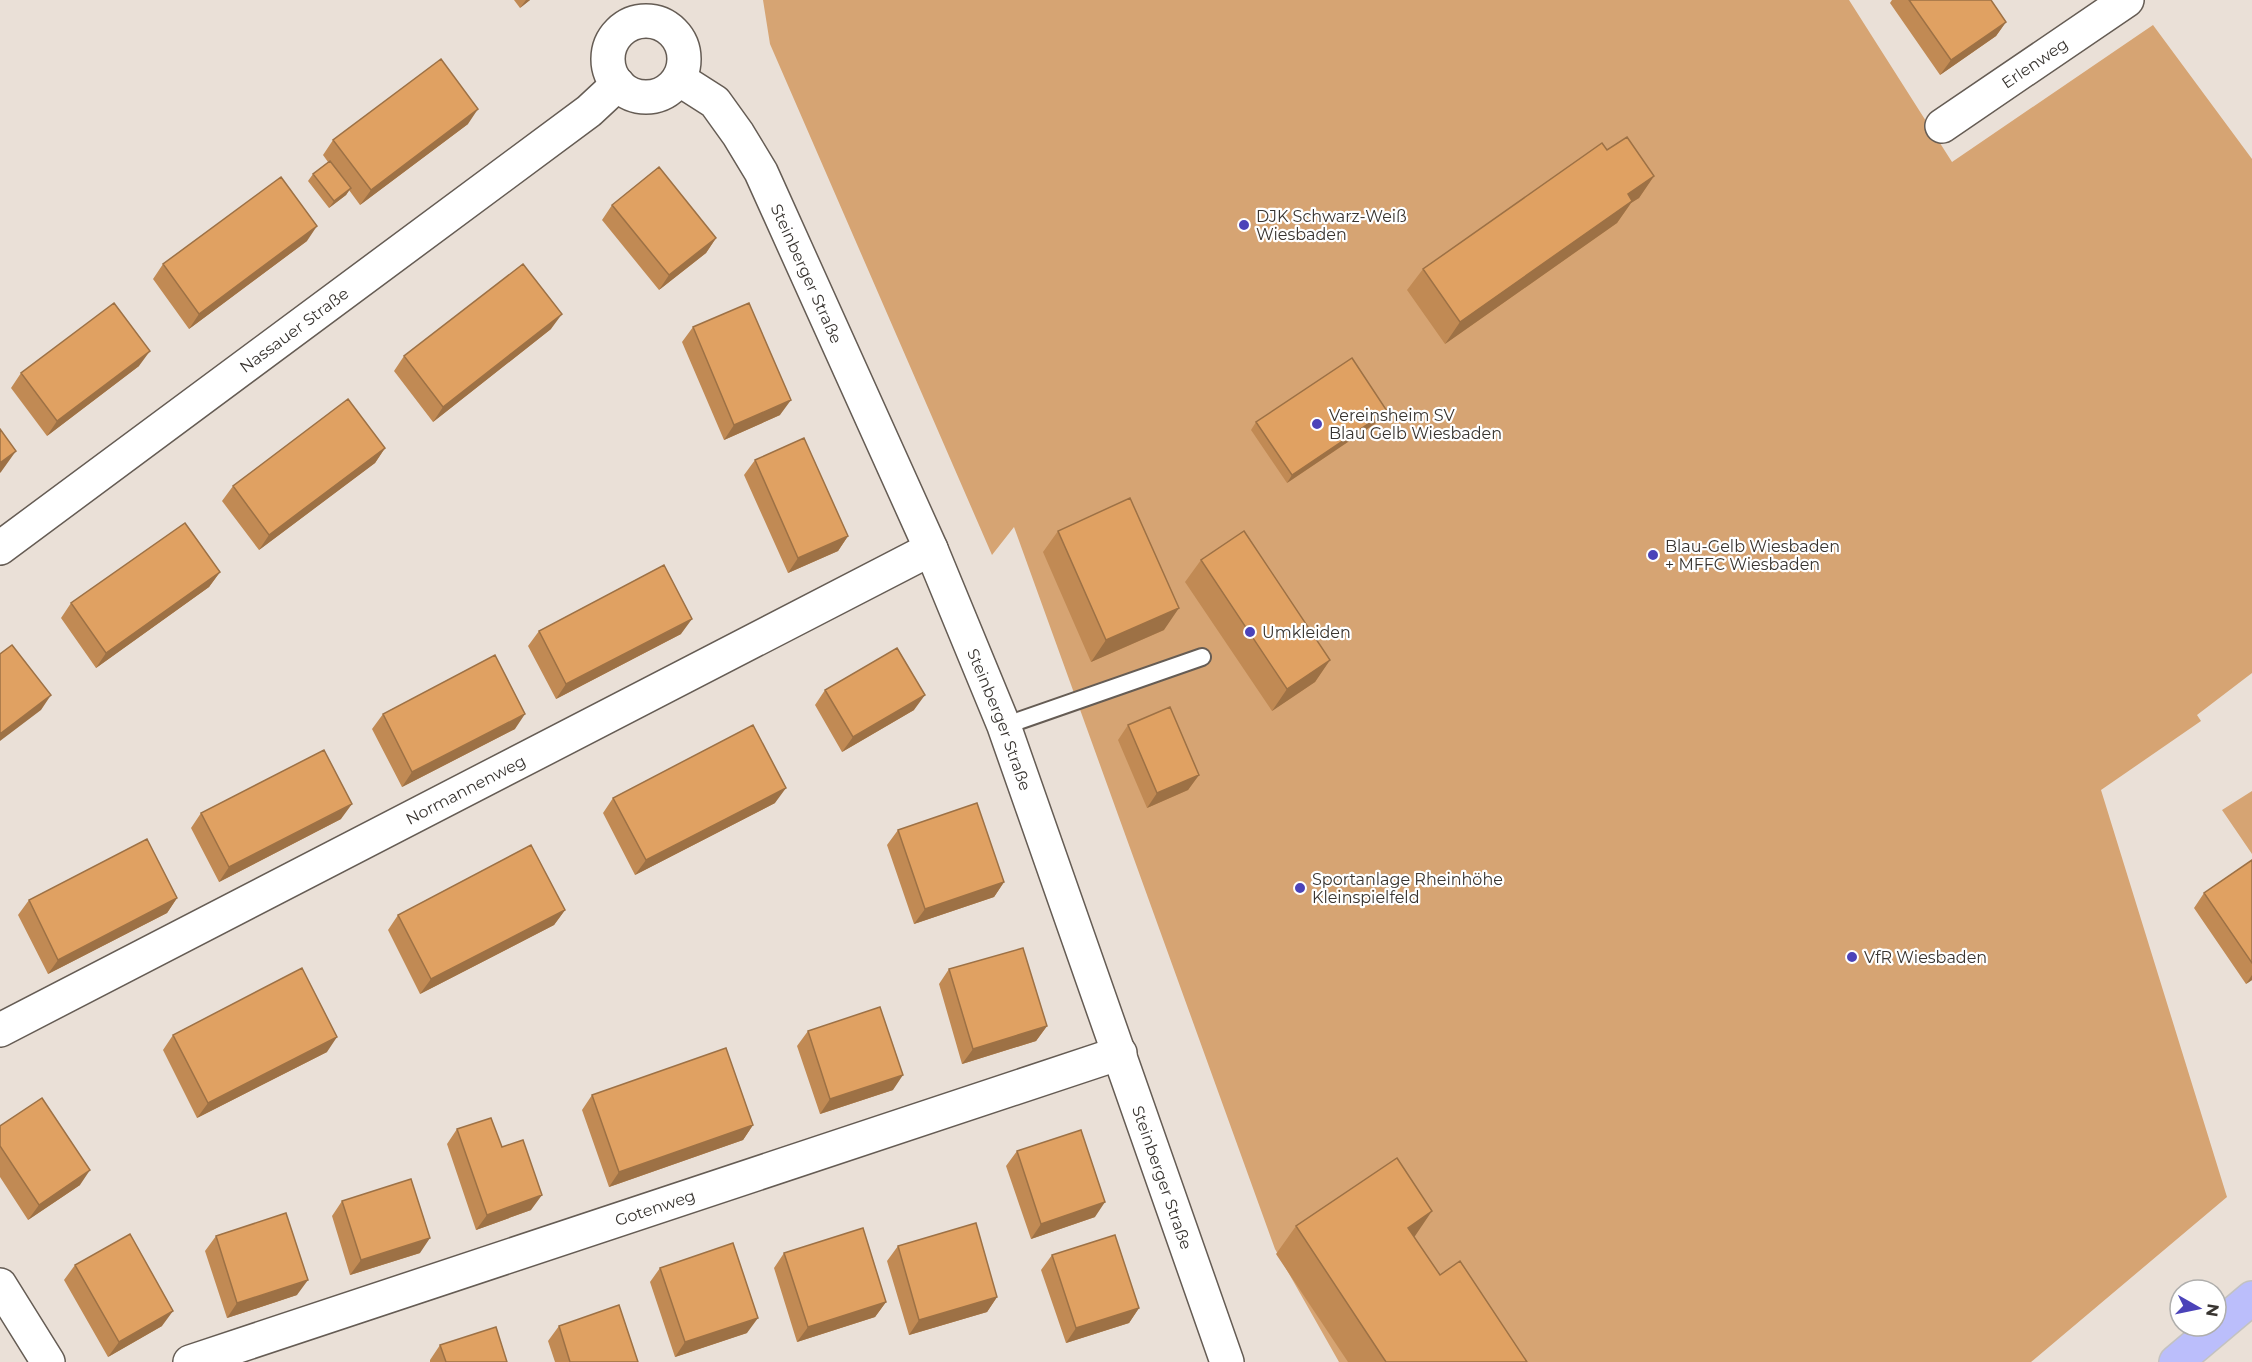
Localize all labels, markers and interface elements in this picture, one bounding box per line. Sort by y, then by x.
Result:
street label: Erlenweg [1998,34,2072,93]
street label: Steinberger Straße [767,201,846,346]
place label: DJK Schwarz-Weiß Wiesbaden [1256,207,1407,244]
marker: DJK Schwarz-Weiß Wiesbaden [1237,218,1251,232]
street label: Nassauer Straße [236,284,352,377]
place label: Vereinsheim SV Blau Gelb Wiesbaden [1329,406,1502,443]
marker: Vereinsheim SV Blau Gelb Wiesbaden [1310,417,1324,431]
place label: Blau-Gelb Wiesbaden + MFFC Wiesbaden [1665,537,1840,574]
marker: Blau-Gelb Wiesbaden + MFFC Wiesbaden [1646,548,1660,562]
place label: Umkleiden [1262,623,1351,642]
marker: Umkleiden [1243,625,1257,639]
street label: Steinberger Straße [963,646,1035,793]
street label: Normannenweg [403,751,529,829]
place label: Sportanlage Rheinhöhe Kleinspielfeld [1312,870,1503,907]
marker: Sportanlage Rheinhöhe Kleinspielfeld [1293,881,1307,895]
place label: VfR Wiesbaden [1864,948,1987,967]
marker: VfR Wiesbaden [1845,950,1859,964]
street label: Steinberger Straße [1128,1103,1196,1252]
street label: Gotenweg [613,1186,698,1230]
north arrow [2168,1278,2228,1338]
text: N [2202,1302,2223,1318]

